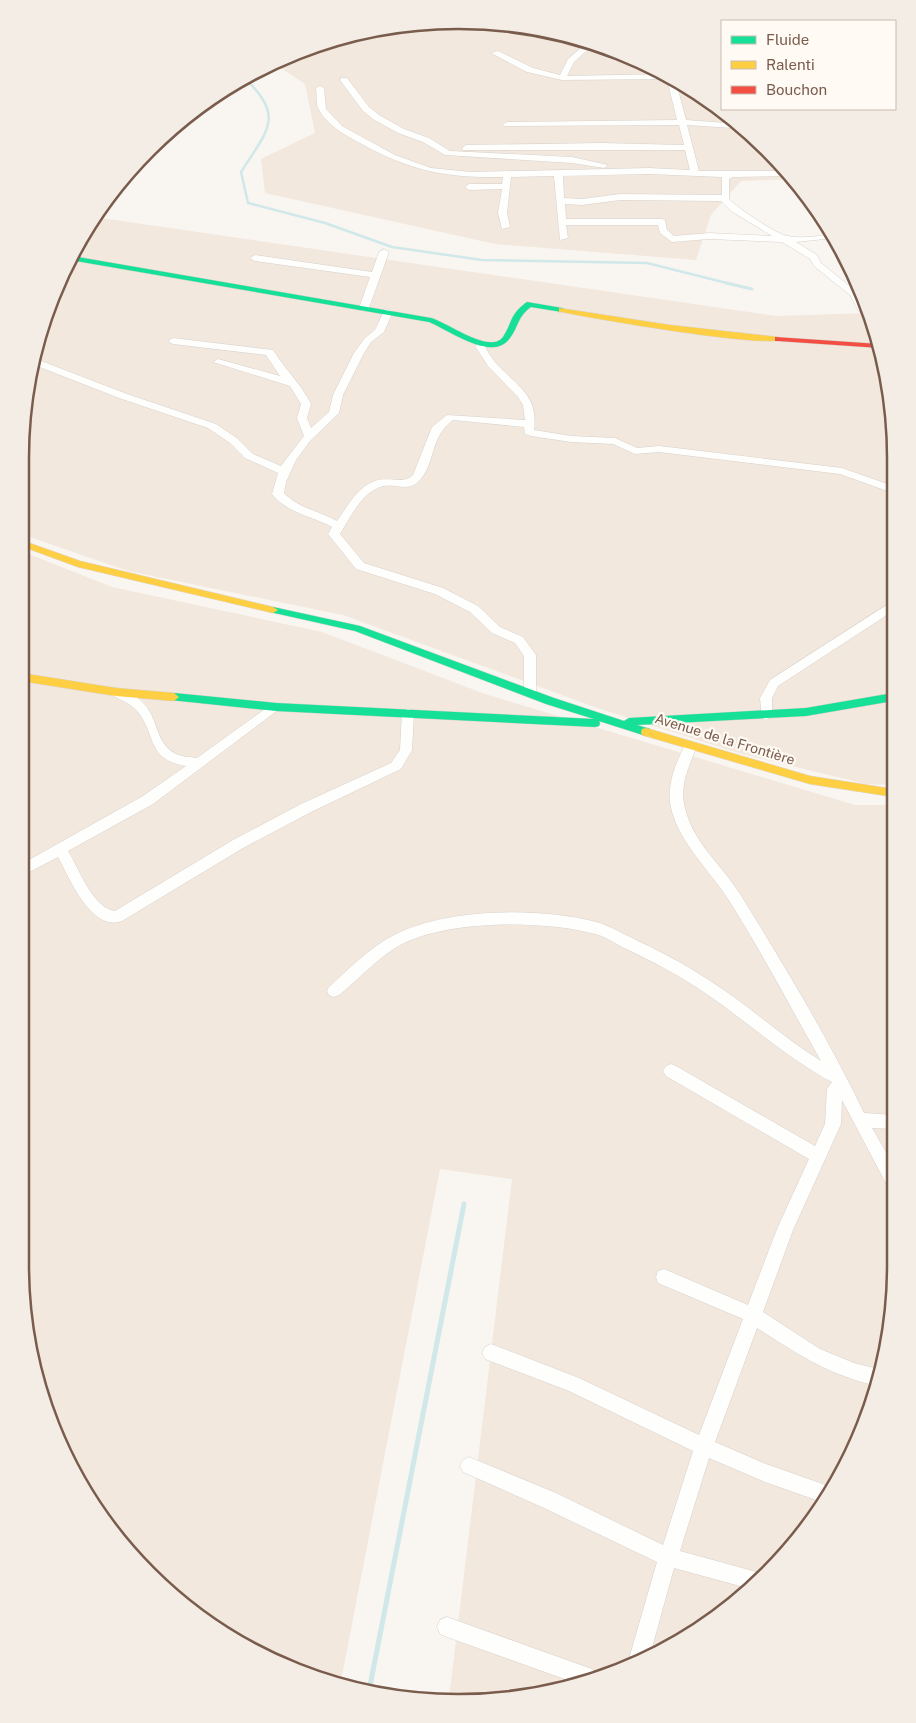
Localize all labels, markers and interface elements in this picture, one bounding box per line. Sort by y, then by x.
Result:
legend [721,20,896,110]
text: Fluide [766,31,809,48]
text: Ralenti [766,56,815,73]
text: Bouchon [766,81,827,98]
street label: Avenue de la Frontière [653,710,797,768]

